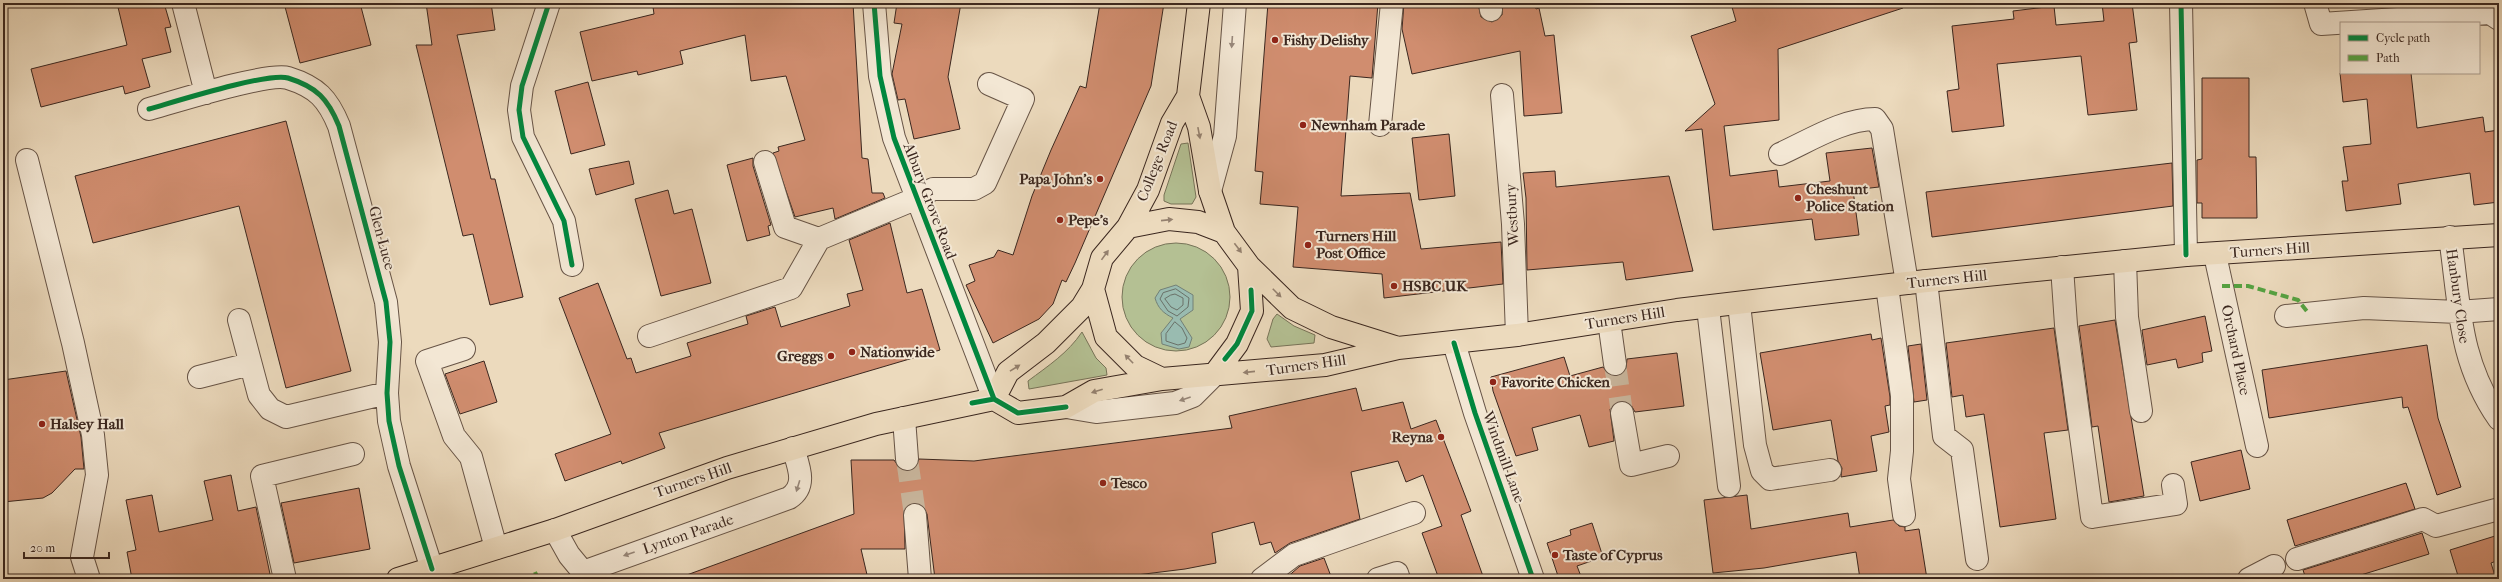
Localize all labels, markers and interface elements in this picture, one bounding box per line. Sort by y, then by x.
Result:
legend [2340,22,2480,74]
place label: Fishy Delishy [1282,31,1370,49]
text: Cycle path [2376,31,2431,45]
marker: Fishy Delishy [1270,35,1280,45]
one-way arrow [1229,36,1236,48]
text: Path [2376,51,2400,65]
place label: Newnham Parade [1311,116,1426,134]
street label: College Road [1133,117,1182,204]
marker: Newnham Parade [1298,120,1308,130]
one-way arrow [1197,127,1203,139]
street label: Albury Grove Road [899,139,961,262]
place label: Papa John's [1019,170,1092,188]
marker: Papa John's [1095,174,1105,184]
place label: Cheshunt Police Station [1806,180,1894,215]
street label: Westbury [1501,182,1523,248]
marker: Cheshunt Police Station [1793,193,1803,203]
street label: Glen Luce [365,204,399,273]
place label: Pepe's [1068,211,1109,229]
marker: Pepe's [1055,215,1065,225]
one-way arrow [1160,217,1173,223]
place label: Turners Hill Post Office [1315,227,1397,262]
street label: Turners Hill [2229,238,2311,262]
marker: Turners Hill Post Office [1303,240,1313,250]
one-way arrow [1233,243,1242,254]
street label: Hanbury Close [2442,247,2474,345]
one-way arrow [1101,249,1109,260]
street label: Turners Hill [1906,266,1988,292]
place label: HSBC UK [1402,277,1468,295]
marker: HSBC UK [1389,281,1399,291]
one-way arrow [1272,288,1282,298]
street label: Turners Hill [1584,303,1666,333]
street label: Orchard Place [2218,303,2254,397]
place label: Nationwide [860,343,935,361]
place label: Greggs [777,347,823,365]
marker: Nationwide [847,347,857,357]
street label: Turners Hill [1265,350,1347,380]
marker: Greggs [826,351,836,361]
one-way arrow [1124,354,1134,364]
one-way arrow [1009,364,1021,371]
one-way arrow [1243,369,1255,375]
place label: Favorite Chicken [1500,373,1610,391]
marker: Favorite Chicken [1488,377,1498,387]
one-way arrow [1090,389,1102,395]
one-way arrow [1178,397,1190,403]
street label: Windmill Lane [1479,408,1529,506]
place label: Halsey Hall [50,415,125,433]
marker: Halsey Hall [37,419,47,429]
place label: Reyna [1392,428,1434,446]
marker: Reyna [1436,432,1446,442]
street label: Turners Hill [652,458,734,502]
place label: Tesco [1110,474,1147,492]
marker: Tesco [1098,478,1108,488]
one-way arrow [795,480,801,492]
street label: Lynton Parade [640,510,736,558]
scale bar [24,534,109,560]
text: 20 m [30,541,55,555]
place label: Taste of Cyprus [1562,546,1663,564]
marker: Taste of Cyprus [1550,550,1560,560]
one-way arrow [623,552,635,558]

